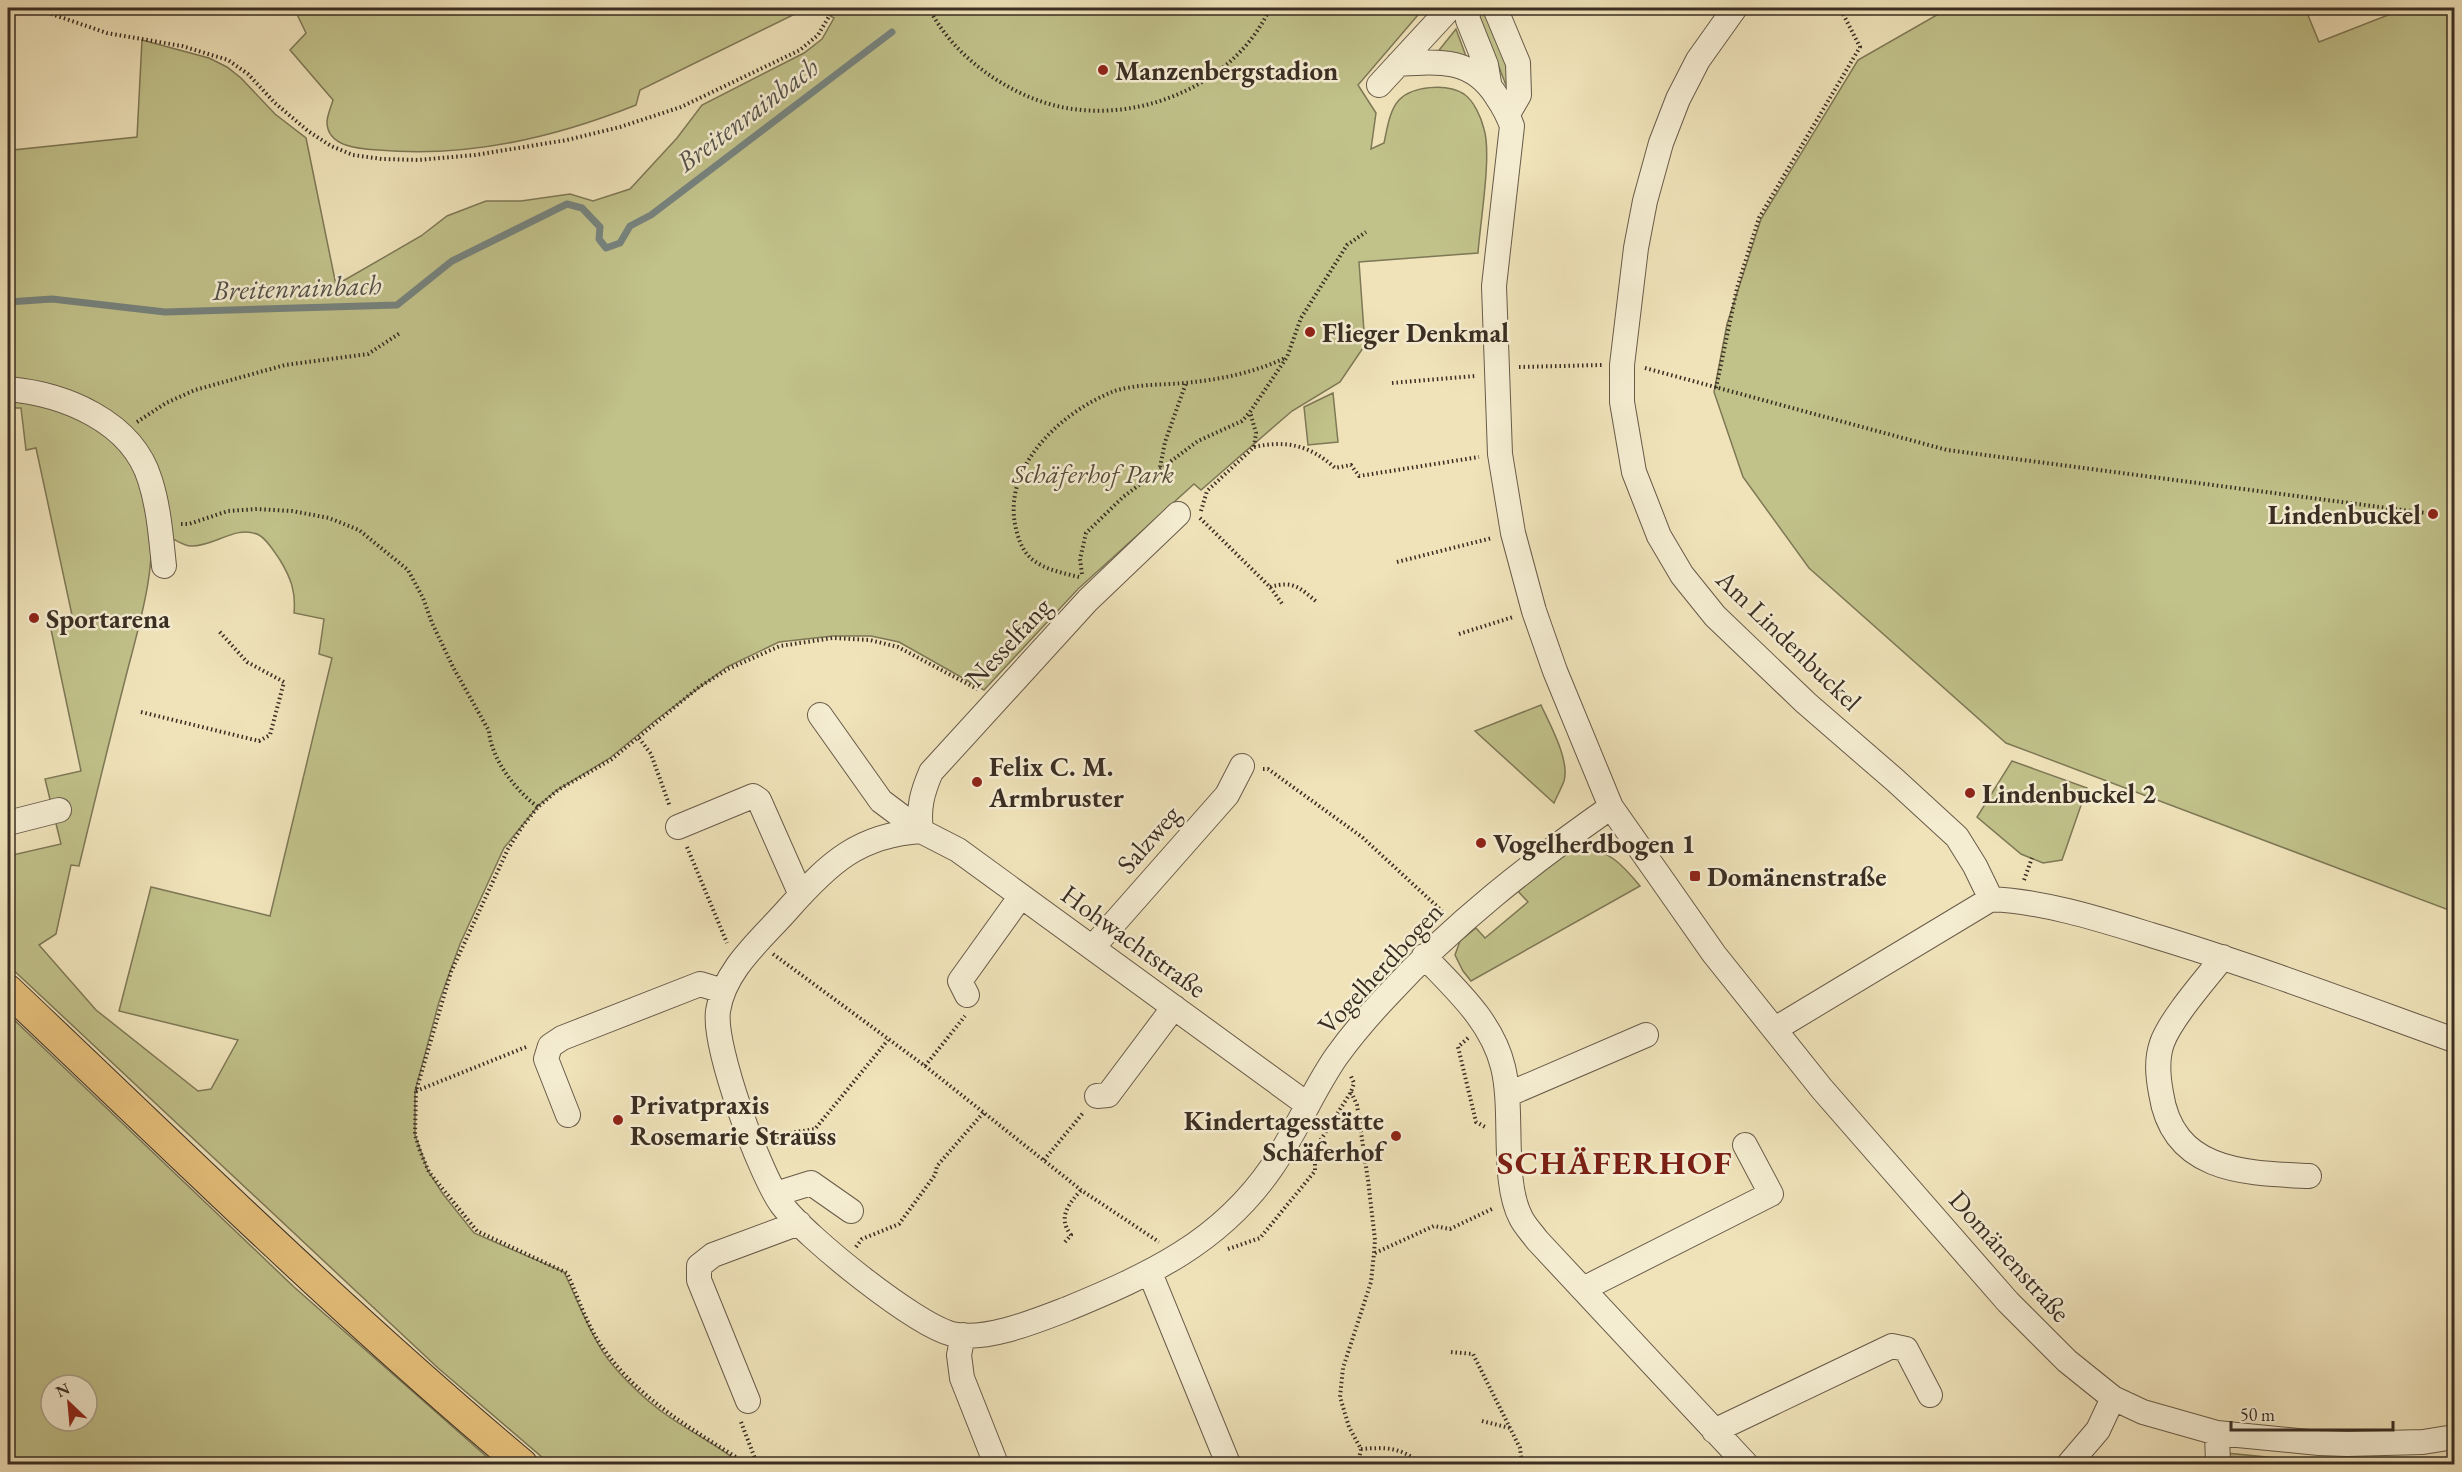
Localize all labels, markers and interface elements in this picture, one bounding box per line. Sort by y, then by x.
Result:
water label: Breitenrainbach [668,49,826,180]
place label: Manzenbergstadion [1115,53,1338,88]
marker: Manzenbergstadion [1096,63,1110,77]
water label: Breitenrainbach [211,266,383,308]
place label: Flieger Denkmal [1322,315,1509,350]
marker: Flieger Denkmal [1303,325,1317,339]
park label: Schäferhof Park [1011,456,1174,491]
place label: Lindenbuckel [2268,497,2421,532]
marker: Lindenbuckel [2426,507,2440,521]
street label: Am Lindenbuckel [1708,561,1869,718]
street label: Nesselfang [957,589,1059,695]
place label: Sportarena [46,601,170,636]
marker: Sportarena [27,611,41,625]
place label: Felix C. M. Armbruster [988,749,1125,815]
marker: Felix C. M. Armbruster [970,775,984,789]
place label: Lindenbuckel 2 [1982,776,2156,811]
marker: Lindenbuckel 2 [1963,786,1977,800]
street label: Salzweg [1109,797,1188,881]
place label: Vogelherdbogen 1 [1493,826,1696,861]
marker: Vogelherdbogen 1 [1474,836,1488,850]
place label: Domänenstraße [1707,859,1886,894]
marker: Domänenstraße [1688,869,1702,883]
street label: Hohwachtstraße [1054,876,1214,1006]
street label: Vogelherdbogen [1310,894,1450,1042]
place label: Privatpraxis Rosemarie Strauss [630,1087,836,1153]
place label: Kindertagesstätte Schäferhof [1184,1103,1387,1169]
marker: Privatpraxis Rosemarie Strauss [611,1113,625,1127]
marker: Kindertagesstätte Schäferhof [1389,1129,1403,1143]
district label: SCHÄFERHOF [1497,1141,1733,1184]
street label: Domänenstraße [1942,1183,2078,1329]
north arrow [39,1373,99,1433]
text: N [52,1378,73,1402]
scale bar [2231,1394,2393,1432]
text: 50 m [2240,1403,2275,1426]

